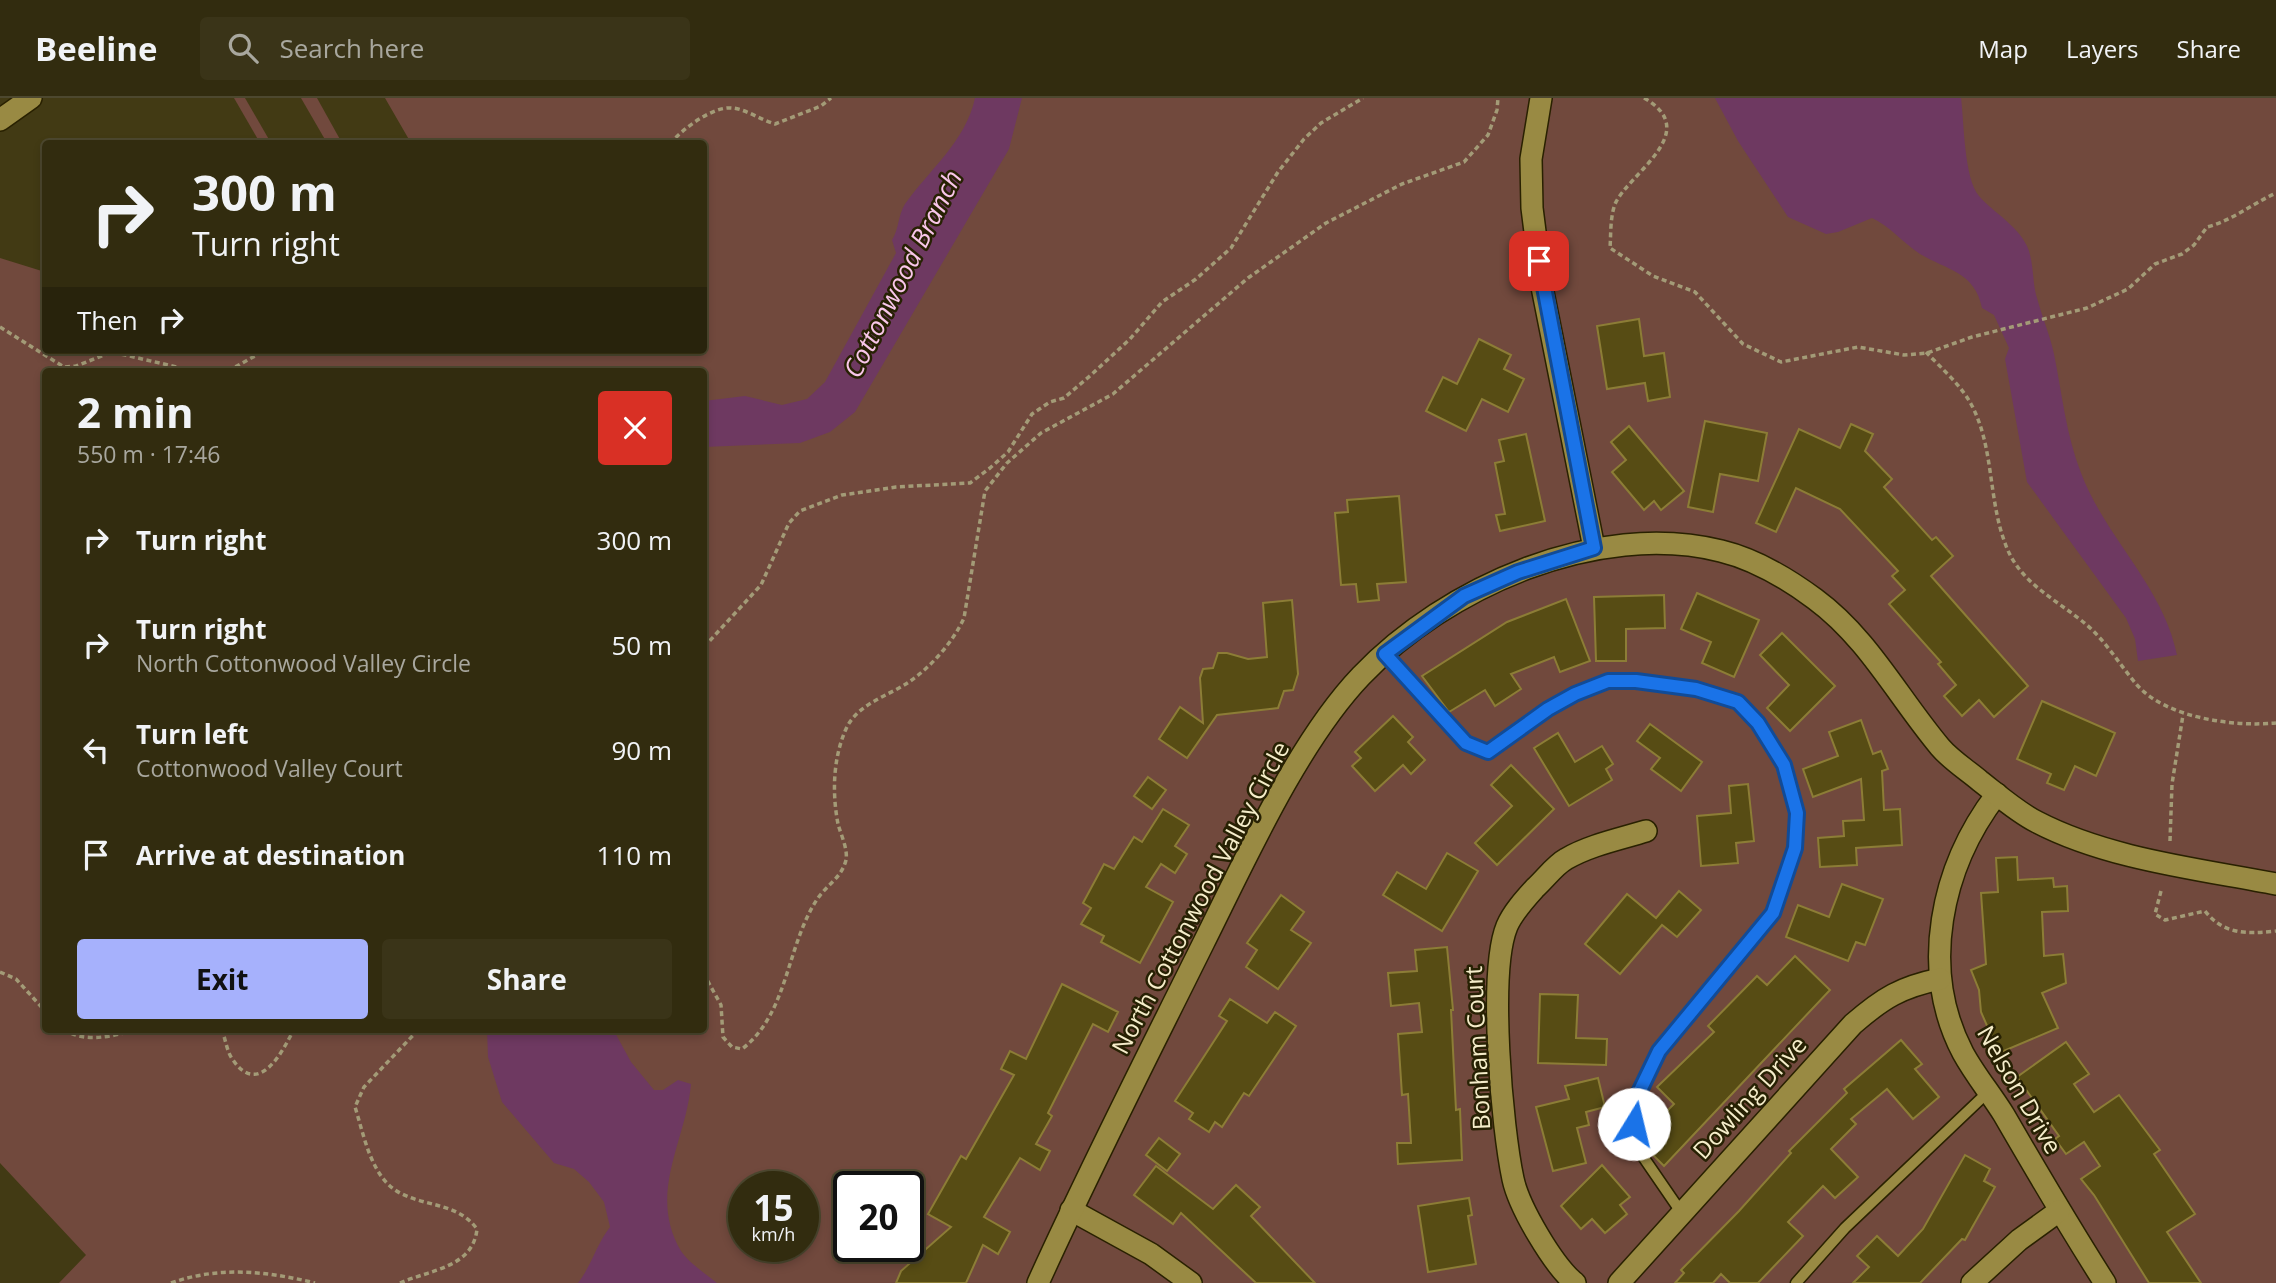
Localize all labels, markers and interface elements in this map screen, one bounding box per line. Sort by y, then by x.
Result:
search box [200,17,690,80]
text: Beeline [35,26,158,71]
icon: search [224,29,262,67]
text: Search here [280,30,424,66]
text: Map [1978,32,2028,65]
text: Layers [2066,32,2139,65]
text: Share [2177,32,2241,65]
text: 300 m [192,159,337,225]
water label: Cottonwood Branch [834,164,970,384]
icon: right [77,168,168,259]
text: Turn right [192,222,340,265]
pin [1509,231,1569,291]
icon: arrive [1520,242,1558,280]
icon: right [152,301,190,339]
text: Then [77,302,138,338]
text: 2 min [77,383,194,440]
button: close [598,391,672,465]
text: 550 m · 17:46 [77,438,220,470]
icon: right [77,521,115,559]
text: Turn right [136,522,267,558]
text: 300 m [597,522,672,558]
text: Turn right [136,611,267,647]
icon: right [77,626,115,664]
text: 50 m [611,627,672,663]
text: North Cottonwood Valley Circle [136,647,471,679]
text: Turn left [136,716,248,752]
icon: left [77,731,115,769]
text: 90 m [611,732,672,768]
street label: North Cottonwood Valley Circle [1103,735,1296,1059]
text: Cottonwood Valley Court [136,752,403,784]
icon: arrive [77,836,115,874]
text: Arrive at destination [136,837,405,873]
text: 110 m [597,837,672,873]
button: Exit [77,939,368,1019]
button: Share [382,939,672,1019]
street label: Bonham Court [1456,965,1497,1131]
street label: Nelson Drive [1970,1019,2070,1160]
street label: Dowling Drive [1685,1028,1813,1166]
position arrow [1597,1087,1671,1161]
speed limit sign: 20 [833,1171,924,1262]
text: 15 [753,1184,794,1231]
text: km/h [752,1222,795,1246]

